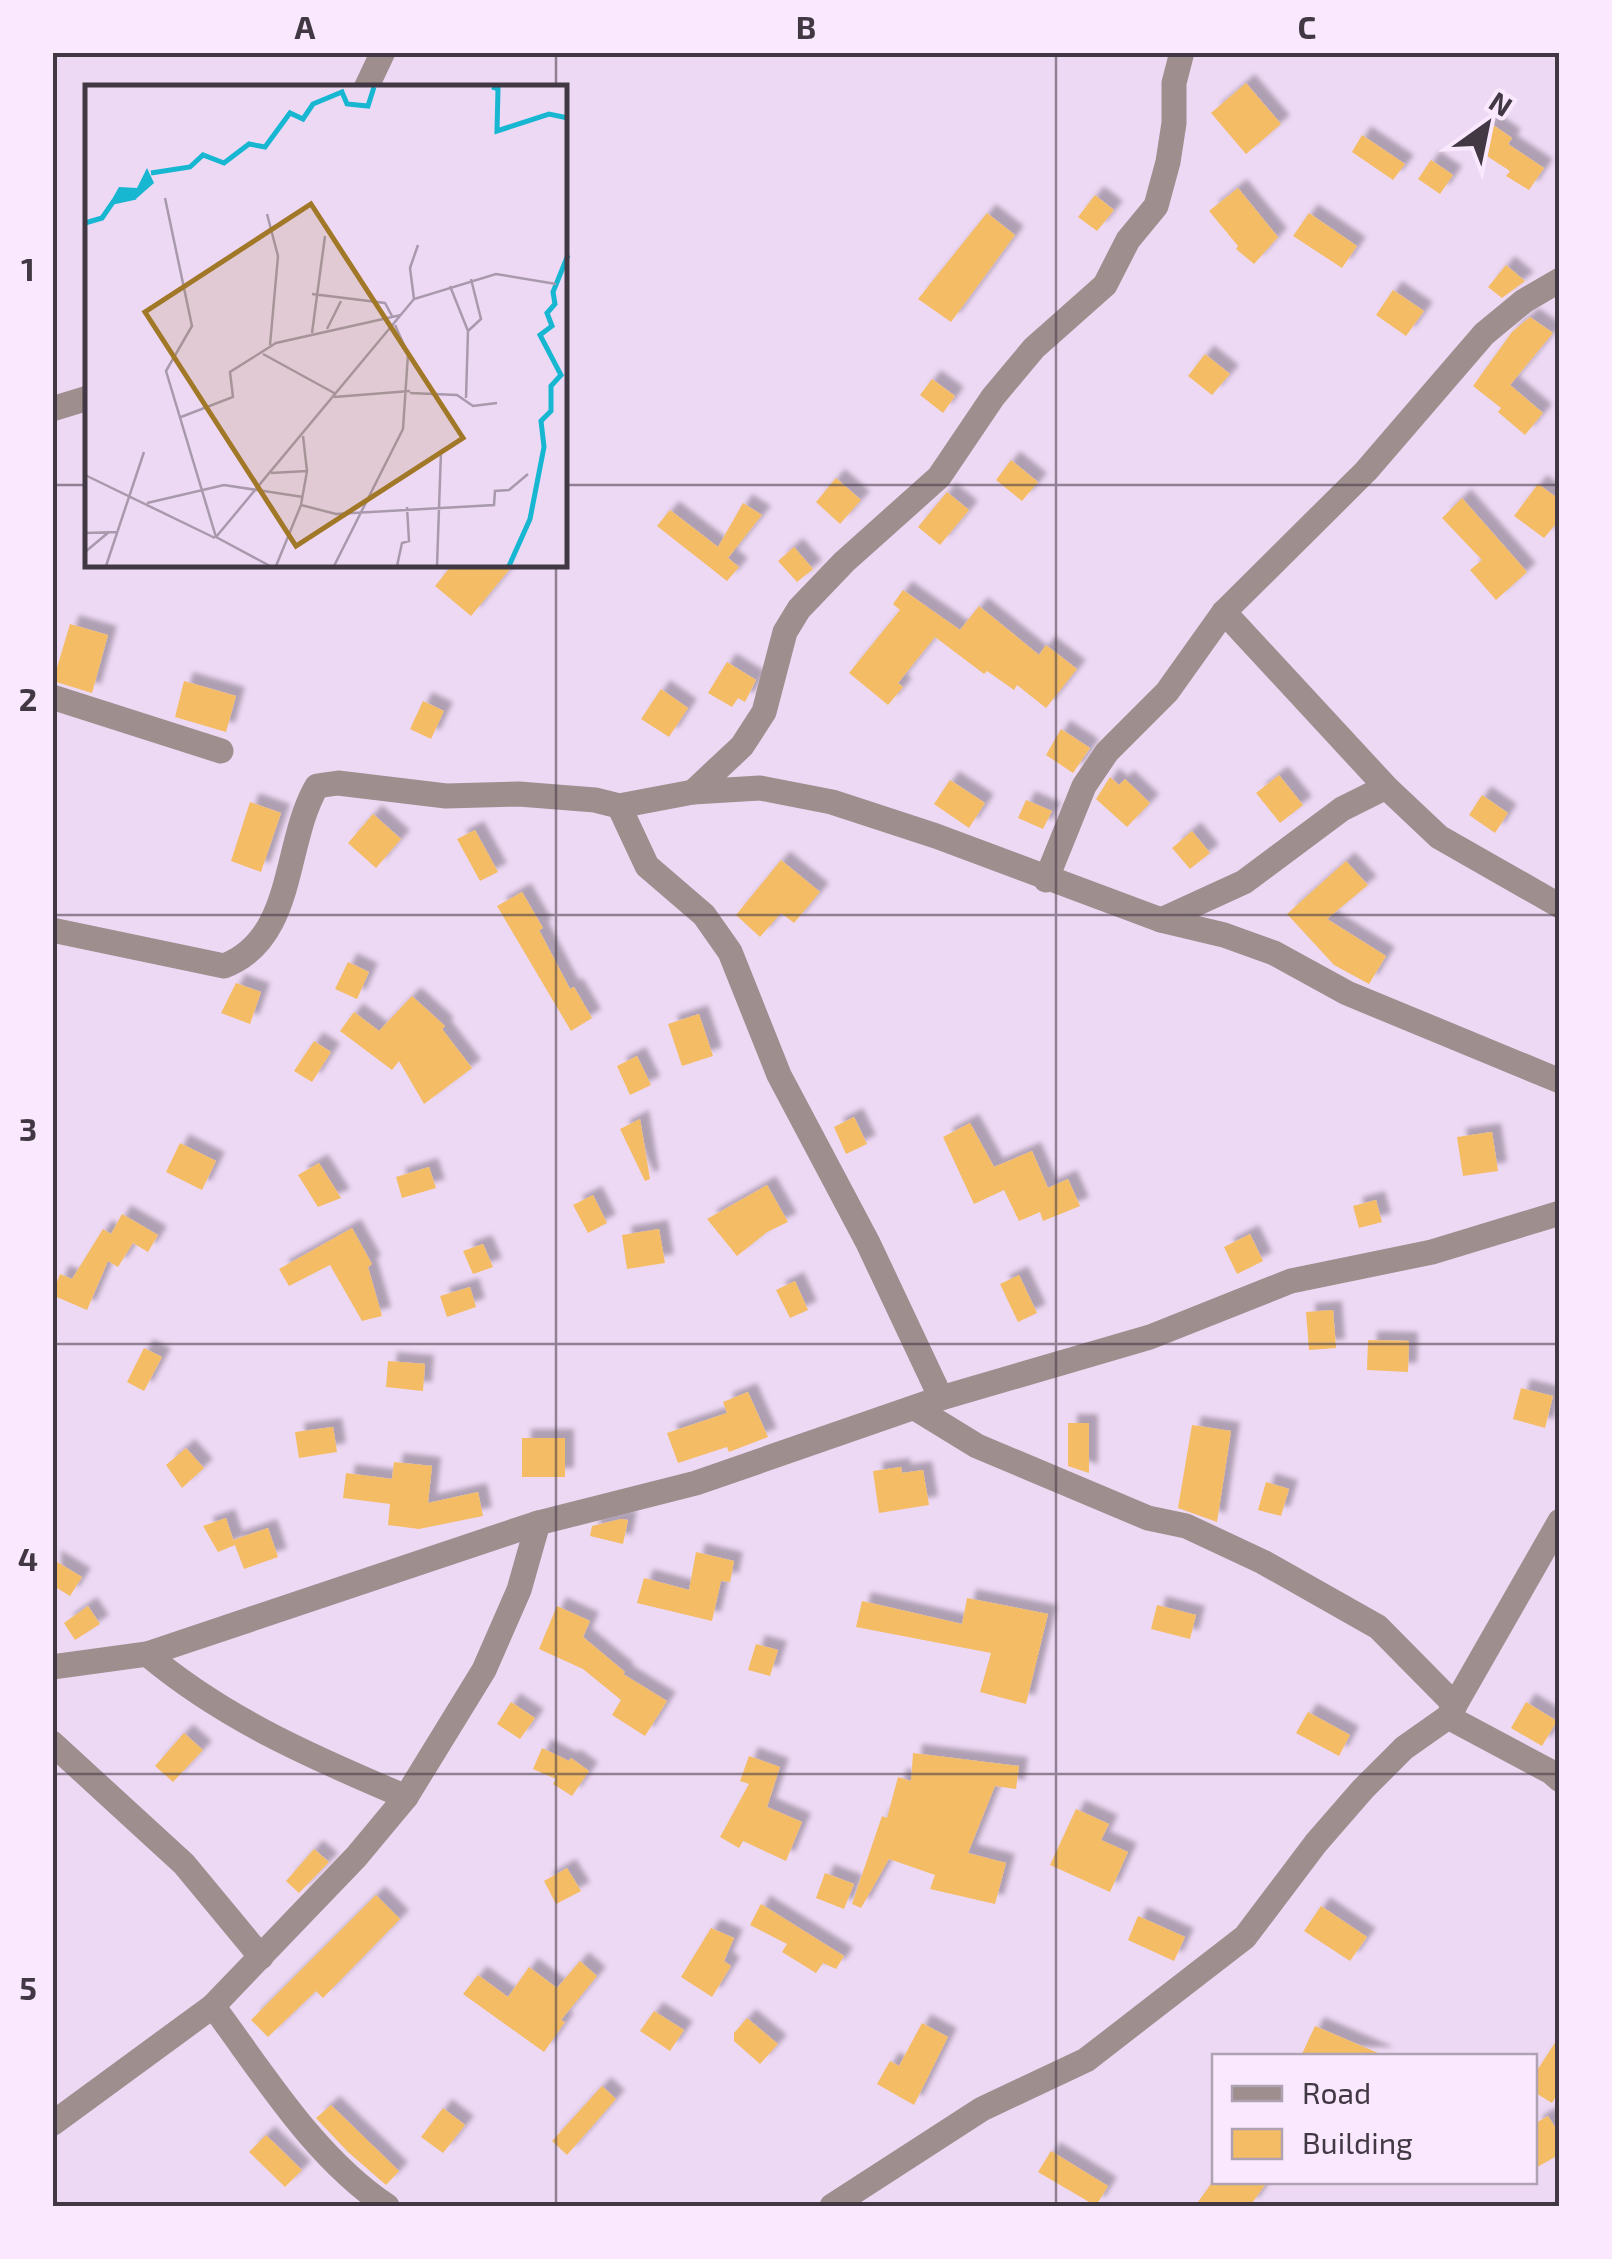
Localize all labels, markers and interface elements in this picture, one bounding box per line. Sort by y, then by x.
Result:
text: A [295,7,316,45]
text: B [796,7,816,45]
text: C [1298,7,1316,45]
north arrow [1437,75,1537,175]
text: N [1483,83,1519,123]
inset map [85,85,568,568]
text: 1 [21,249,35,287]
text: 2 [19,679,37,717]
text: 3 [19,1109,37,1147]
text: 4 [18,1539,38,1577]
text: 5 [19,1968,37,2006]
legend [1212,2054,1537,2184]
text: Road [1302,2074,1371,2110]
text: Building [1302,2124,1413,2160]

